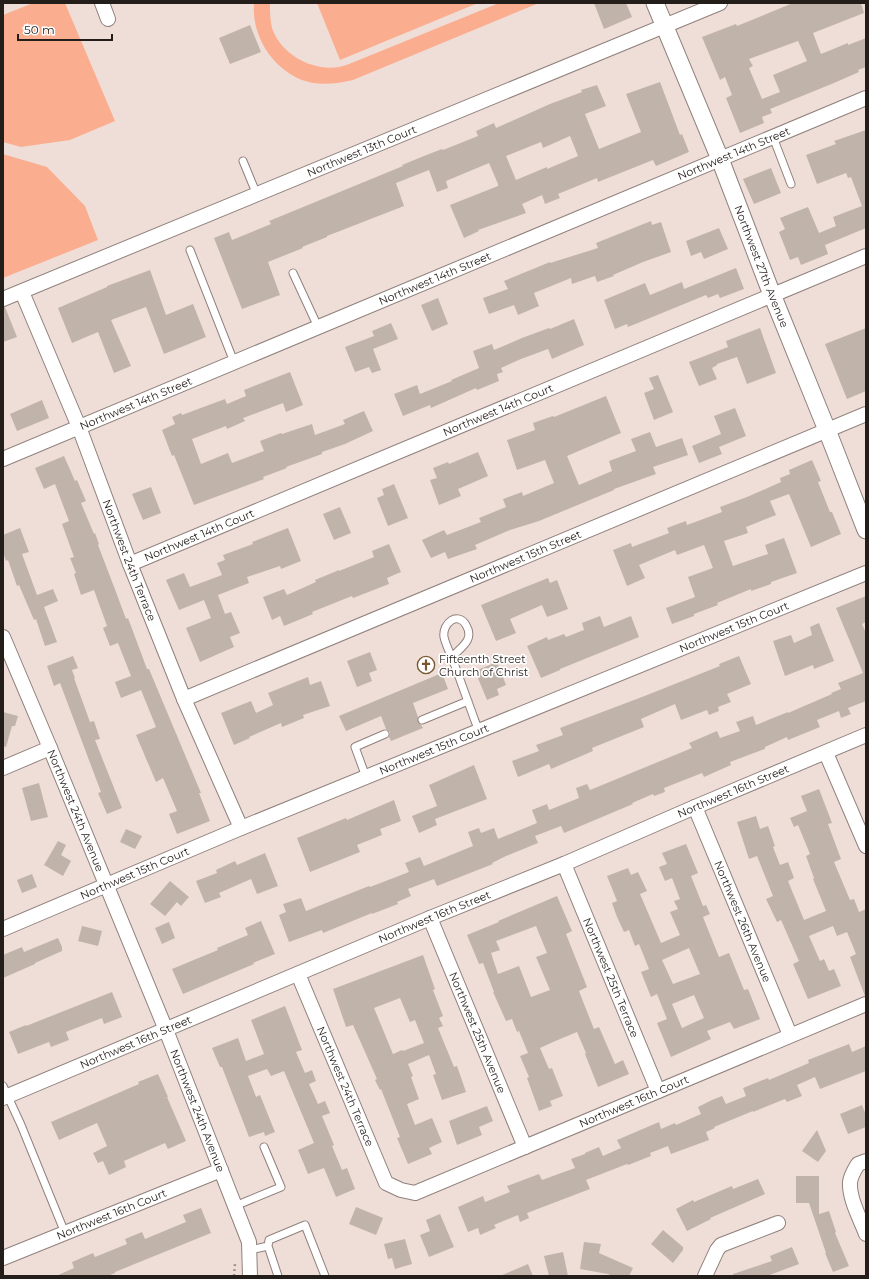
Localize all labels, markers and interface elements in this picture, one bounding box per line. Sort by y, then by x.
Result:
scale bar [18,16,112,42]
text: 50 m [24,22,55,37]
street label: Northwest 13th Court [305,122,419,180]
street label: Northwest 14th Street [675,123,792,183]
street label: Northwest 27th Avenue [731,203,792,330]
street label: Northwest 14th Street [376,248,494,308]
street label: Northwest 14th Street [78,374,195,433]
street label: Northwest 14th Court [441,381,556,439]
street label: Northwest 24th Terrace [100,498,159,623]
street label: Northwest 14th Court [142,506,257,564]
street label: Northwest 15th Street [468,527,584,586]
street label: Northwest 15th Court [677,598,791,655]
place label: Fifteenth Street Church of Christ [439,652,529,679]
church icon: Fifteenth Street Church of Christ [416,655,436,675]
street label: Northwest 15th Court [377,720,491,778]
street label: Northwest 24th Avenue [44,747,107,874]
street label: Northwest 16th Street [675,761,792,821]
street label: Northwest 15th Court [78,844,192,902]
street label: Northwest 26th Avenue [711,859,774,985]
street label: Northwest 16th Street [376,887,493,946]
street label: Northwest 25th Terrace [580,916,642,1040]
street label: Northwest 25th Avenue [446,970,509,1096]
street label: Northwest 16th Street [78,1012,194,1072]
street label: Northwest 24th Terrace [314,1024,377,1149]
street label: Northwest 24th Avenue [167,1047,228,1174]
street label: Northwest 16th Court [577,1072,691,1130]
street label: Northwest 16th Court [54,1186,169,1243]

